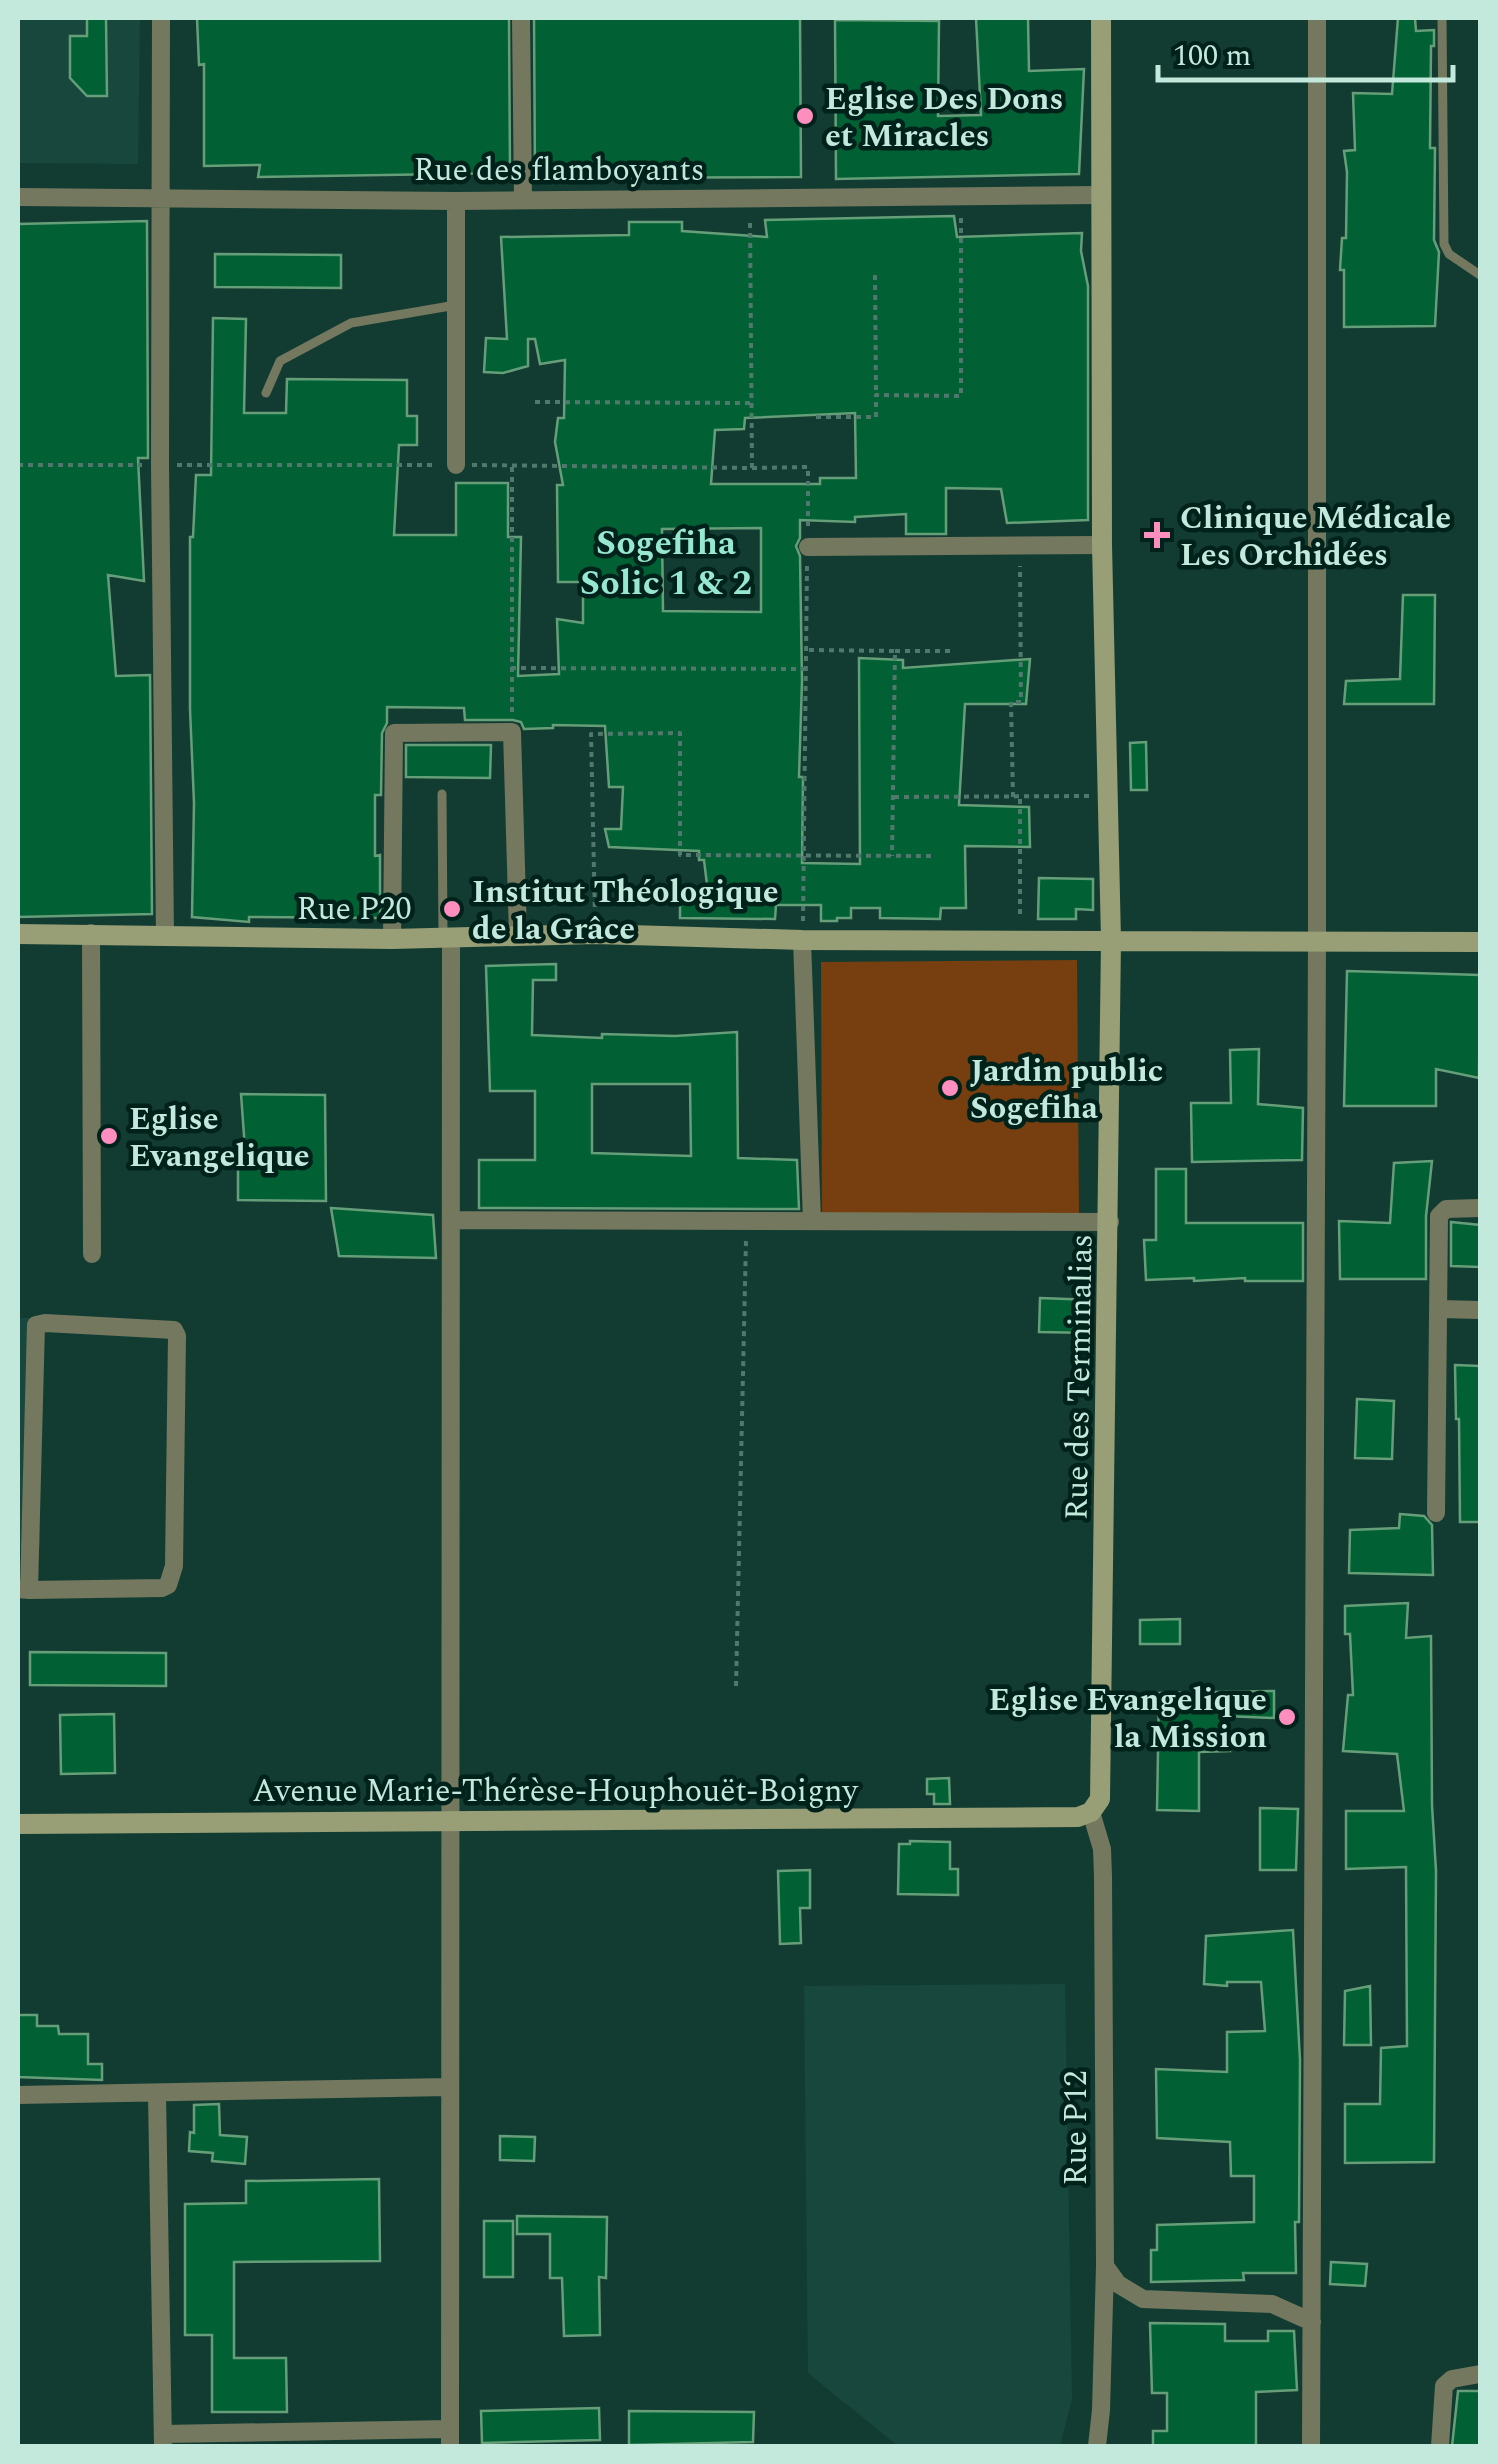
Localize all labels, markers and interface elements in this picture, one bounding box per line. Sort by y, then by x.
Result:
scale bar [1158,20,1453,82]
text: 100 m [1173,33,1251,79]
place label: Eglise Des Dons et Miracles [825,75,1064,161]
marker: Eglise Des Dons et Miracles [794,105,816,127]
street label: Rue des flamboyants [413,146,705,195]
place label: Clinique Médicale Les Orchidées [1180,494,1451,580]
district label: Sogefiha Solic 1 & 2 [580,517,752,610]
marker: Clinique Médicale Les Orchidées [1144,522,1170,548]
place label: Institut Théologique de la Grâce [472,868,779,954]
street label: Rue P20 [296,885,412,934]
marker: Institut Théologique de la Grâce [441,898,463,920]
place label: Jardin public Sogefiha [970,1047,1163,1133]
marker: Jardin public Sogefiha [939,1077,961,1099]
place label: Eglise Evangelique [129,1095,310,1181]
marker: Eglise Evangelique [98,1125,120,1147]
street label: Rue des Terminalias [1053,1234,1106,1521]
place label: Eglise Evangelique la Mission [989,1676,1267,1762]
marker: Eglise Evangelique la Mission [1276,1706,1298,1728]
street label: Avenue Marie-Thérèse-Houphouët-Boigny [252,1767,859,1816]
street label: Rue P12 [1052,2070,1101,2186]

